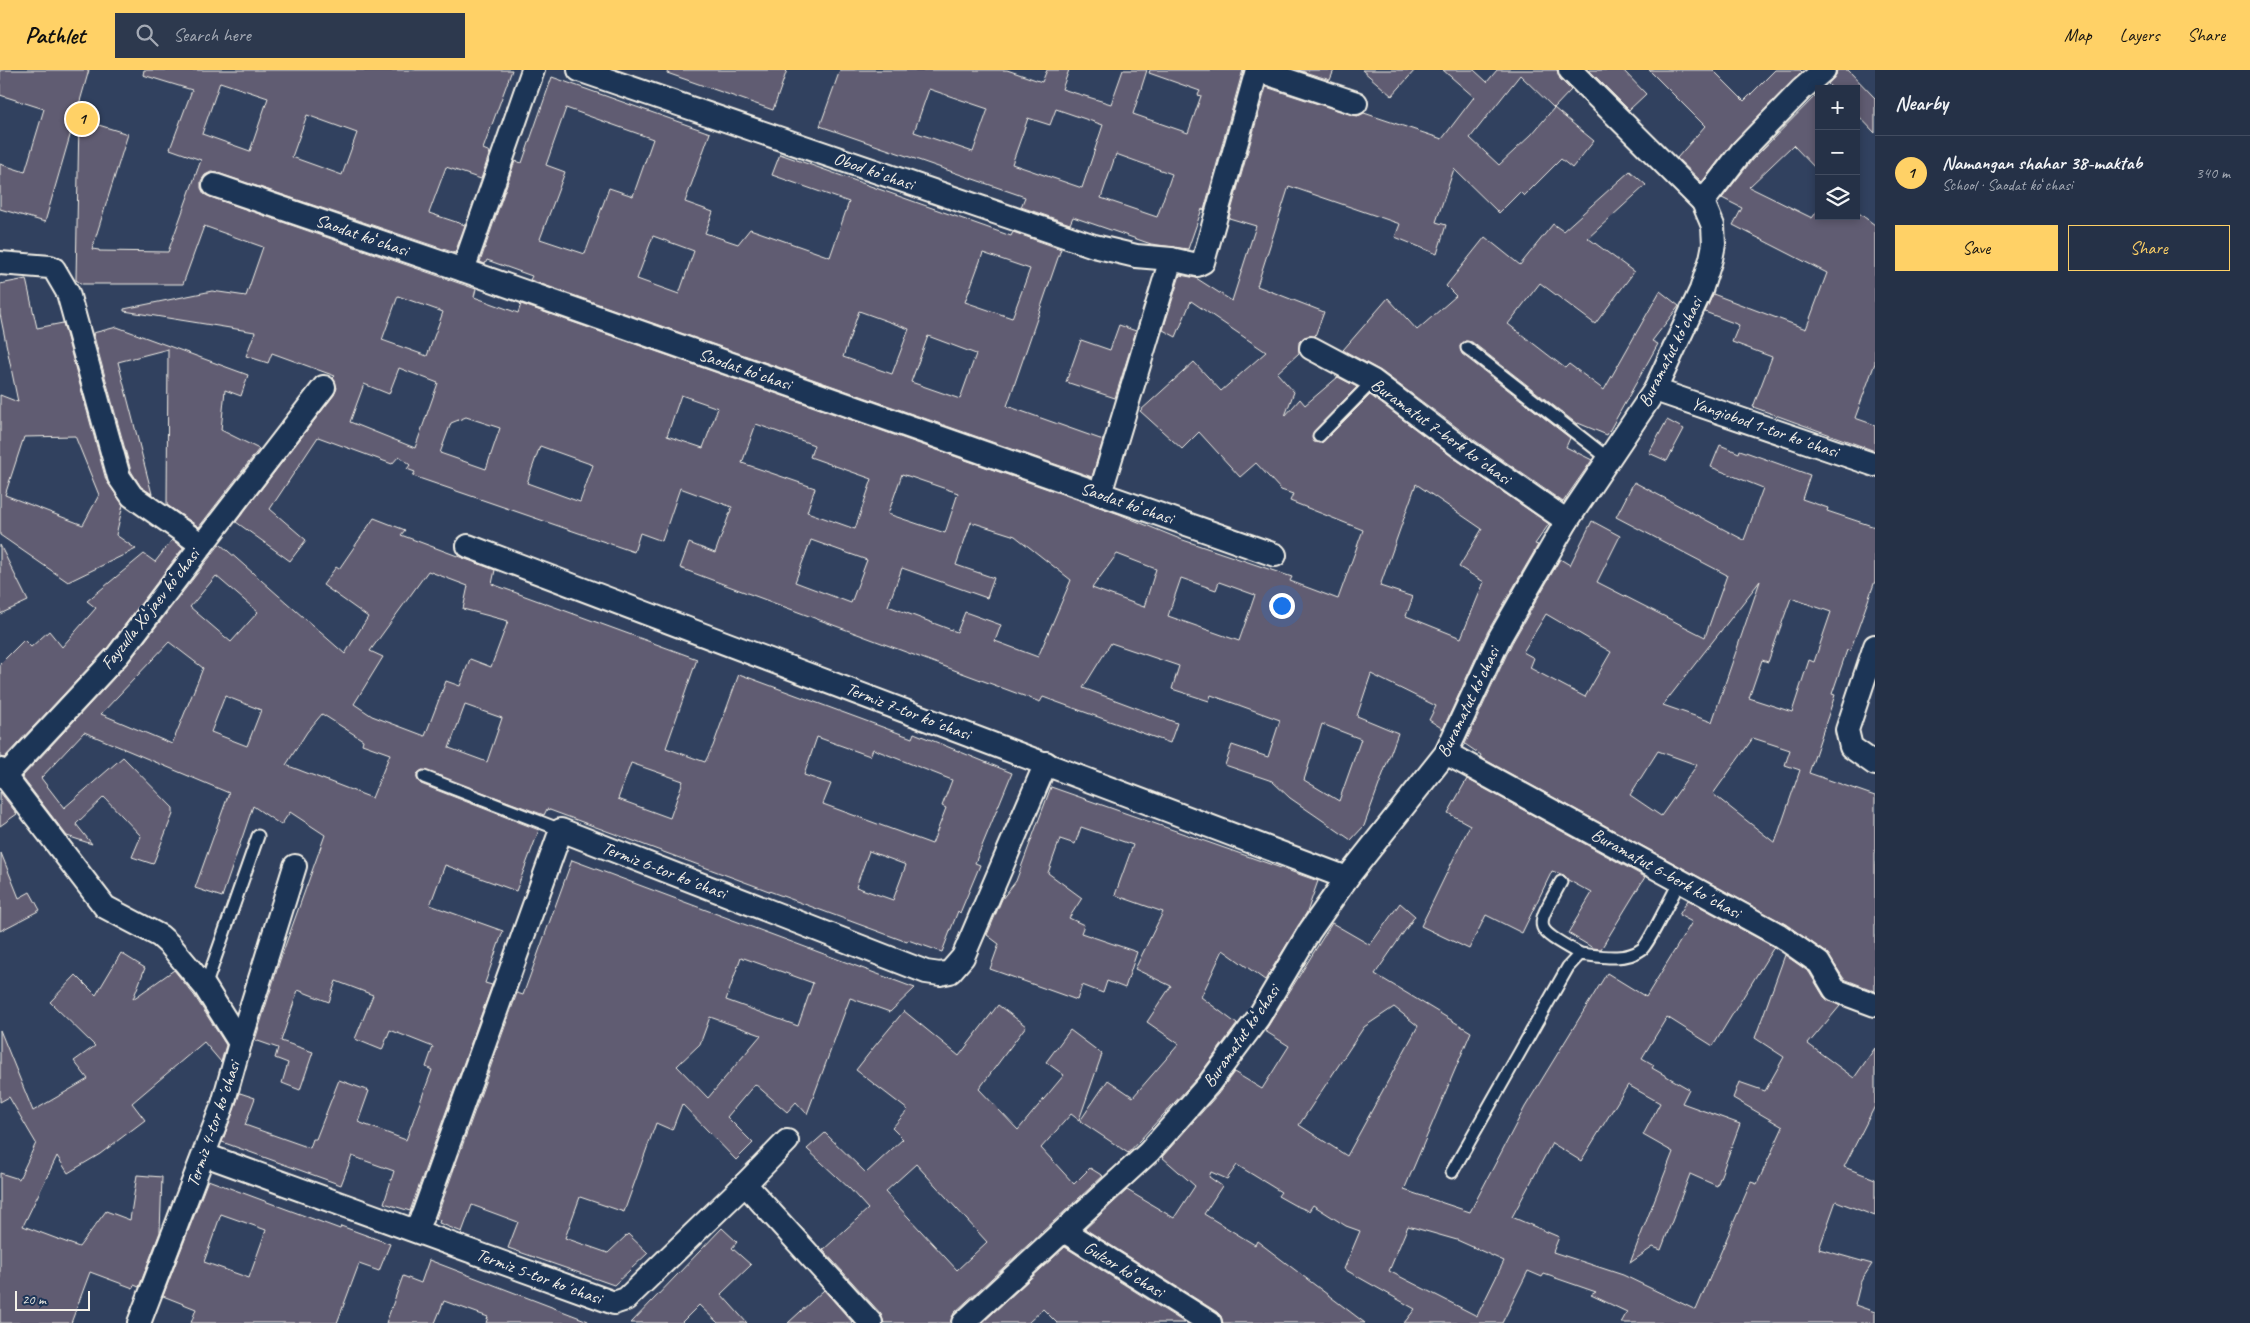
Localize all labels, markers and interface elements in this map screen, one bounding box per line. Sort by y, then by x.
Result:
search box [115,13,465,58]
text: Pathlet [25,20,85,50]
icon: search [133,21,161,49]
text: Search here [173,23,251,47]
text: Map [2064,24,2092,46]
text: Layers [2120,24,2159,46]
text: Share [2187,24,2225,46]
map controls [1815,85,1860,220]
button: + [1815,85,1860,130]
text: Nearby [1895,90,1948,116]
pin: 1 [66,100,98,138]
button: − [1815,130,1860,175]
street label: Obod koʻchasi [831,147,919,196]
text: Namangan shahar 38-maktab [1942,151,2142,175]
text: 1 [1907,163,1915,183]
text: 340 m [2196,163,2230,183]
button: layers [1815,175,1860,220]
text: School · Saodat koʻchasi [1942,175,2073,195]
street label: Saodat koʻchasi [313,209,414,262]
button: Save [1895,225,2058,271]
button: Share [2068,225,2230,271]
street label: Buramatut koʻchasi [1633,291,1708,410]
street label: Saodat koʻchasi [696,343,797,396]
street label: Buramatut 7-berk koʼchasi [1367,373,1517,491]
street label: Yangiobod 1-tor koʼchasi [1689,392,1844,463]
street label: Saodat koʻchasi [1078,477,1179,530]
street label: Fayzulla Xoʻjaev koʻchasi [96,542,206,674]
your location [1269,593,1295,619]
street label: Buramatut koʻchasi [1432,641,1505,761]
street label: Termiz 7-tor koʼchasi [843,677,976,746]
street label: Buramatut 6-berk koʼchasi [1587,823,1747,924]
street label: Termiz 6-tor koʼchasi [599,836,732,905]
street label: Buramatut koʻchasi [1198,978,1286,1091]
street label: Termiz 4-tor koʼchasi [181,1056,246,1190]
street label: Gulzor koʻchasi [1080,1236,1170,1304]
street label: Termiz 5-tor koʼchasi [473,1243,607,1310]
scale bar [15,1288,90,1311]
text: 20 m [22,1291,46,1308]

